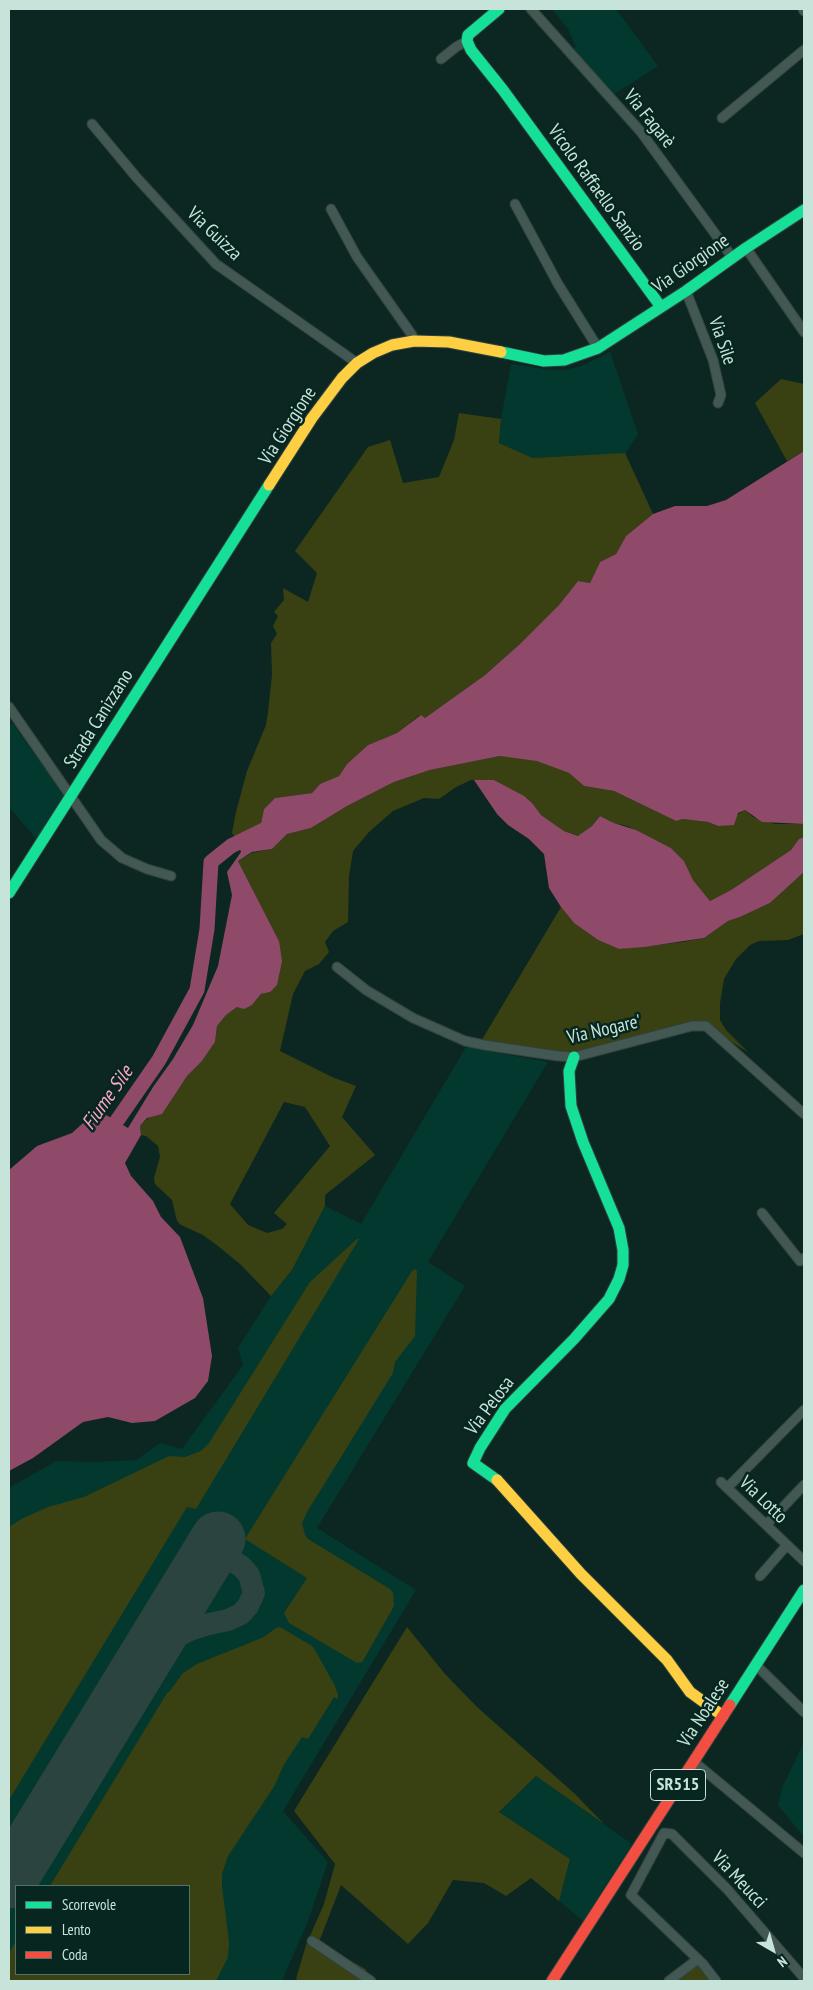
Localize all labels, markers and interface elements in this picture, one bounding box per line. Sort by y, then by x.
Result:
street label: Via Fagarè [618,85,680,153]
street label: Vicolo Raffaello Sanzio [543,120,649,256]
street label: Via Guizza [182,202,246,266]
street label: Via Giorgione [648,229,734,299]
street label: Via Sile [703,314,741,368]
street label: Via Giorgione [254,383,322,469]
street label: Strada Canizzano [60,665,138,773]
street label: Via Nogare' [565,1010,643,1050]
water label: Fiume Sile [77,1061,139,1135]
street label: Via Pelosa [461,1372,519,1440]
street label: Via Lotto [734,1472,792,1528]
street label: Via Noalese [673,1674,735,1752]
road number: SR515 [650,1770,706,1800]
street label: Via Meucci [707,1847,771,1913]
legend [15,1885,190,1975]
text: Scorrevole [62,1895,116,1914]
text: Lento [62,1920,91,1939]
north arrow [748,1925,798,1975]
text: Coda [62,1945,87,1964]
text: N [774,1952,791,1971]

